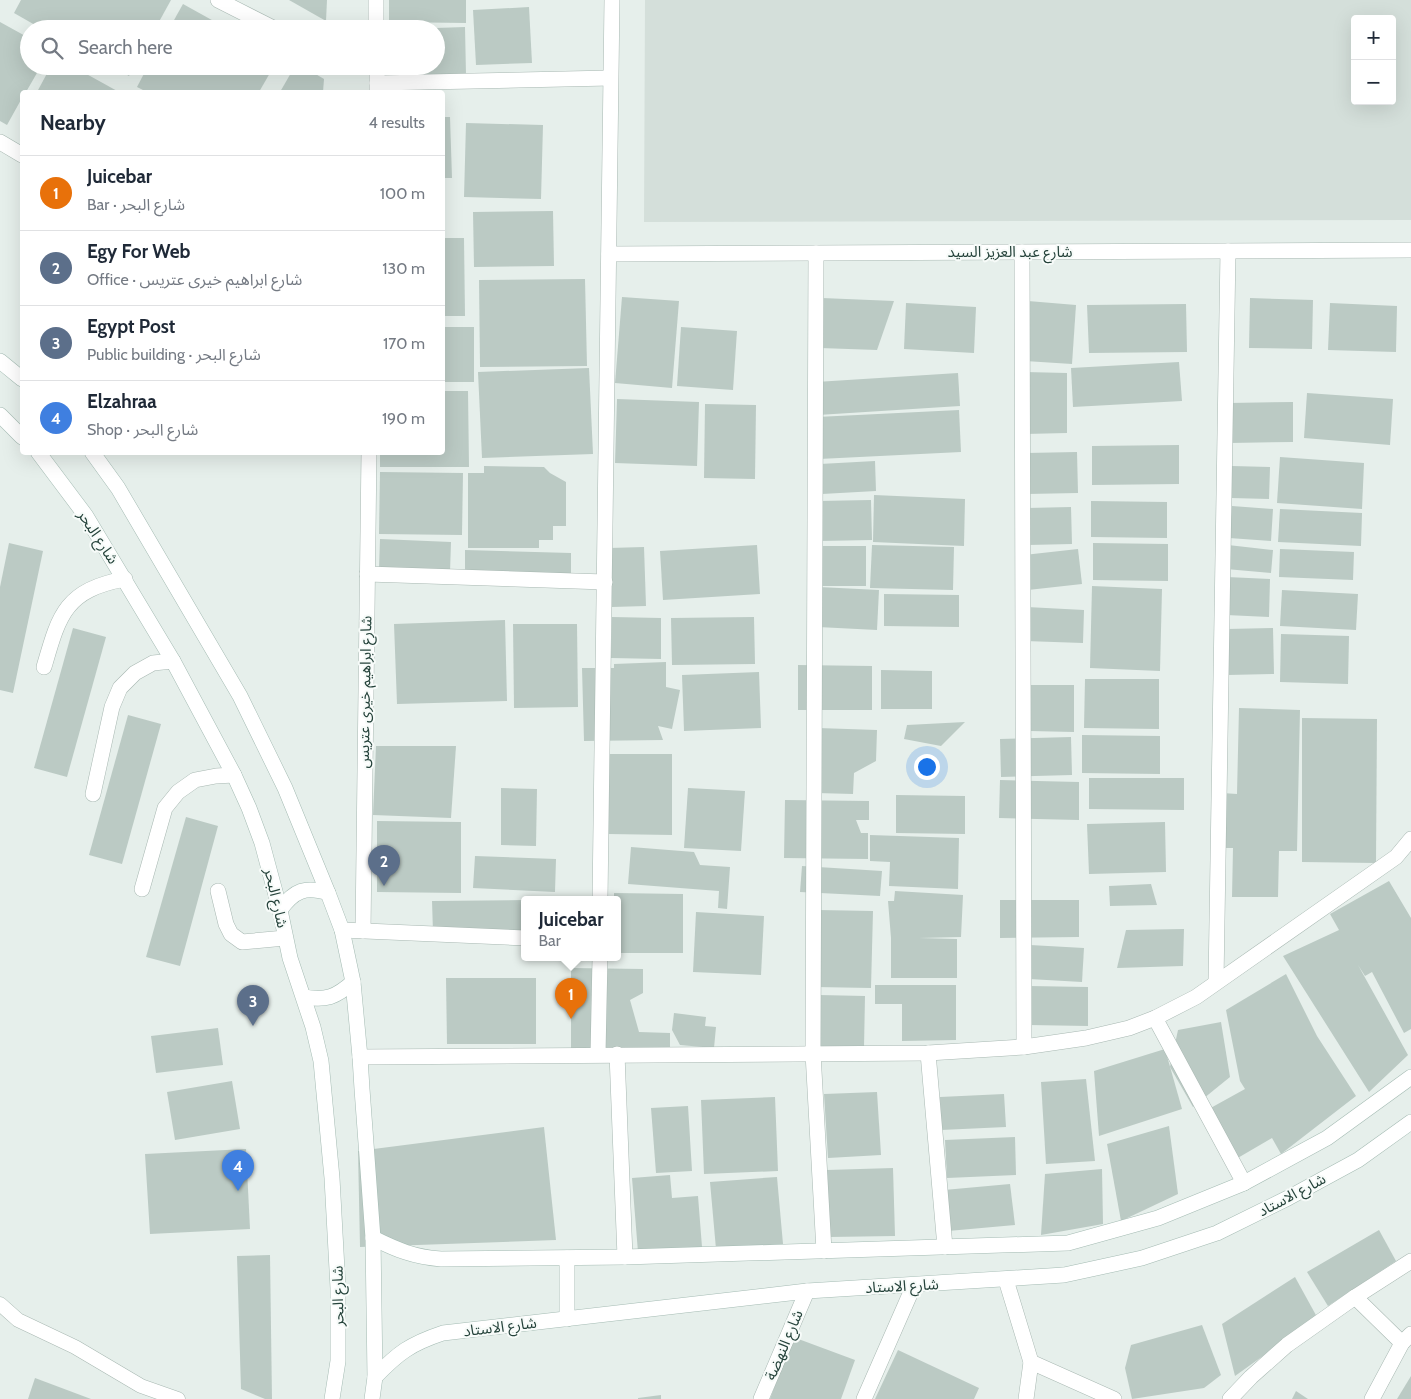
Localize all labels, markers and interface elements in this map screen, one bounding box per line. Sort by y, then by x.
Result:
map controls [1351,15,1396,105]
button: + [1351,15,1396,60]
search box [20,20,445,75]
icon: search [38,34,66,62]
text: Search here [78,36,172,59]
button: − [1351,60,1396,105]
text: Nearby [40,110,106,135]
text: 4 results [368,113,425,132]
text: Juicebar [87,165,152,188]
text: 1 [53,184,59,203]
text: 100 m [380,184,425,203]
text: Bar · شارع البحر [87,195,185,214]
text: Egy For Web [87,240,190,263]
street label: شارع عبد العزيز السيد [947,243,1073,264]
text: 2 [52,259,60,278]
text: 130 m [382,259,425,278]
text: Office · شارع ابراهيم خيرى عتريس [87,270,302,289]
text: Egypt Post [87,315,175,338]
text: 3 [52,334,60,353]
text: 170 m [383,334,425,353]
text: Public building · شارع البحر [87,345,261,364]
text: Elzahraa [87,390,157,413]
text: 4 [51,409,61,428]
text: 190 m [382,409,425,428]
text: Shop · شارع البحر [87,420,198,439]
street label: شارع البحر [71,506,122,569]
street label: شارع ابراهيم خيرى عتريس [355,615,378,769]
your location [914,754,940,780]
pin: 2 [368,845,400,886]
street label: شارع البحر [257,865,292,931]
popup [521,896,621,961]
text: Juicebar [538,908,604,931]
text: Bar [538,931,561,950]
pin: 1 [555,978,587,1019]
pin: 3 [237,985,269,1026]
pin: 4 [222,1150,254,1191]
street label: شارع الاستاد [1255,1170,1330,1223]
street label: شارع البحر [328,1265,351,1328]
street label: شارع الاستاد [865,1275,940,1300]
street label: شارع النهضة [761,1307,810,1384]
street label: شارع الاستاد [462,1314,538,1343]

